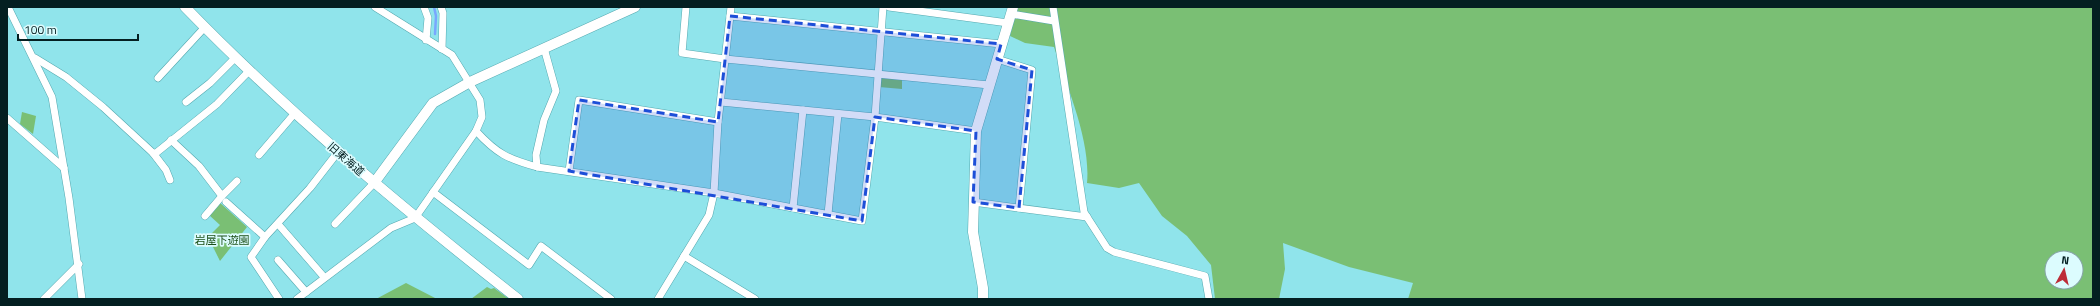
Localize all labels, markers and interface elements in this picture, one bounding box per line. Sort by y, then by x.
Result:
scale bar [18,16,138,42]
text: 100 m [24,20,57,39]
street label: 旧東海道 [324,139,368,179]
park label: 岩屋下遊園 [195,232,250,248]
north arrow [2044,250,2084,290]
text: N [2061,252,2070,269]

